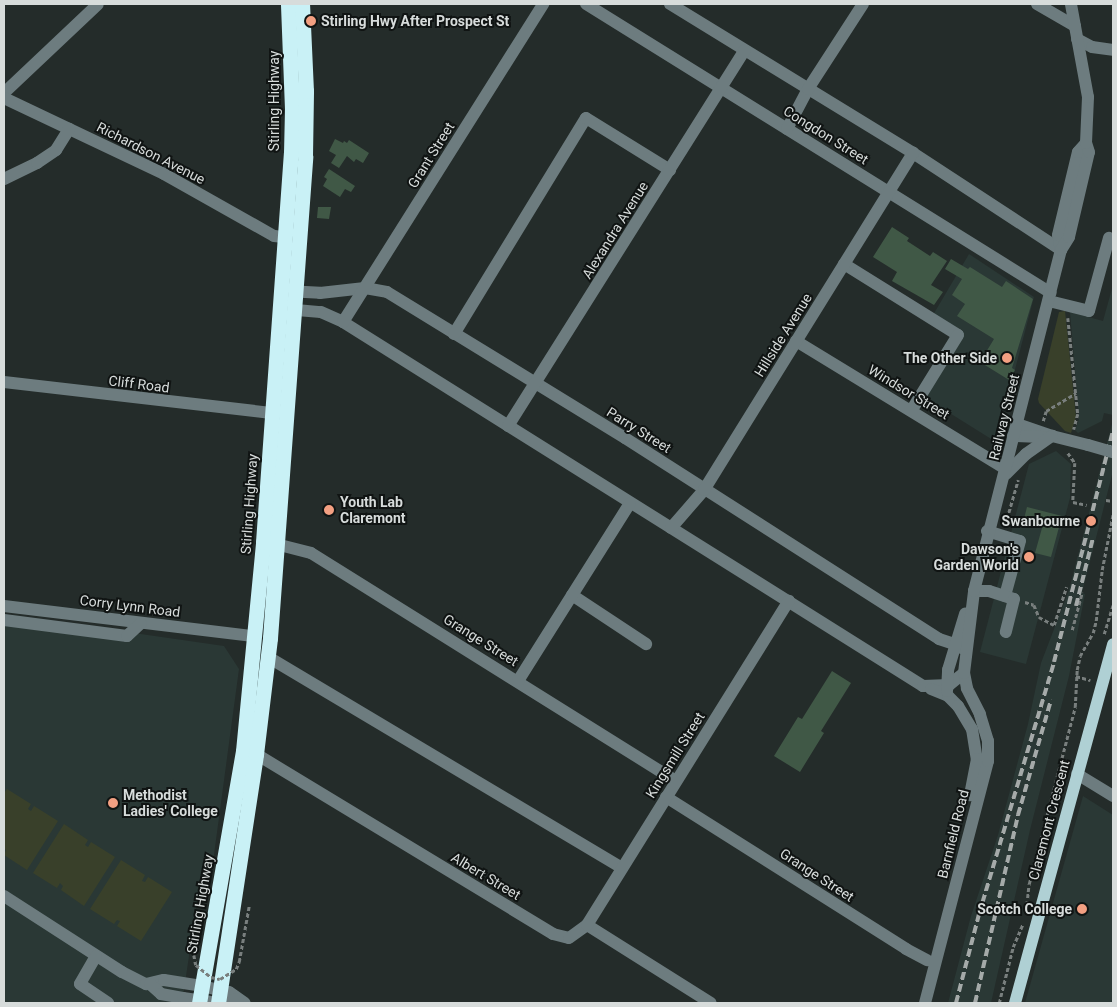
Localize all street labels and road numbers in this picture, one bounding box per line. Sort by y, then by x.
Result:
street label: Stirling Highway [266,51,282,151]
street label: Congdon Street [781,102,871,168]
street label: Richardson Avenue [94,118,208,188]
street label: Grant Street [404,119,458,191]
street label: Alexandra Avenue [578,178,652,282]
street label: Hillside Avenue [751,290,815,380]
street label: Windsor Street [865,361,953,423]
street label: Cliff Road [108,372,170,396]
street label: Railway Street [985,372,1023,462]
street label: Parry Street [604,404,674,456]
street label: Stirling Highway [237,453,261,555]
street label: Corry Lynn Road [79,592,181,620]
street label: Grange Street [440,610,522,670]
street label: Kingsmill Street [642,709,708,801]
street label: Claremont Crescent [1025,758,1073,882]
street label: Barnfield Road [934,788,972,880]
street label: Grange Street [777,845,857,905]
street label: Albert Street [448,849,524,903]
street label: Stirling Highway [183,853,217,955]

